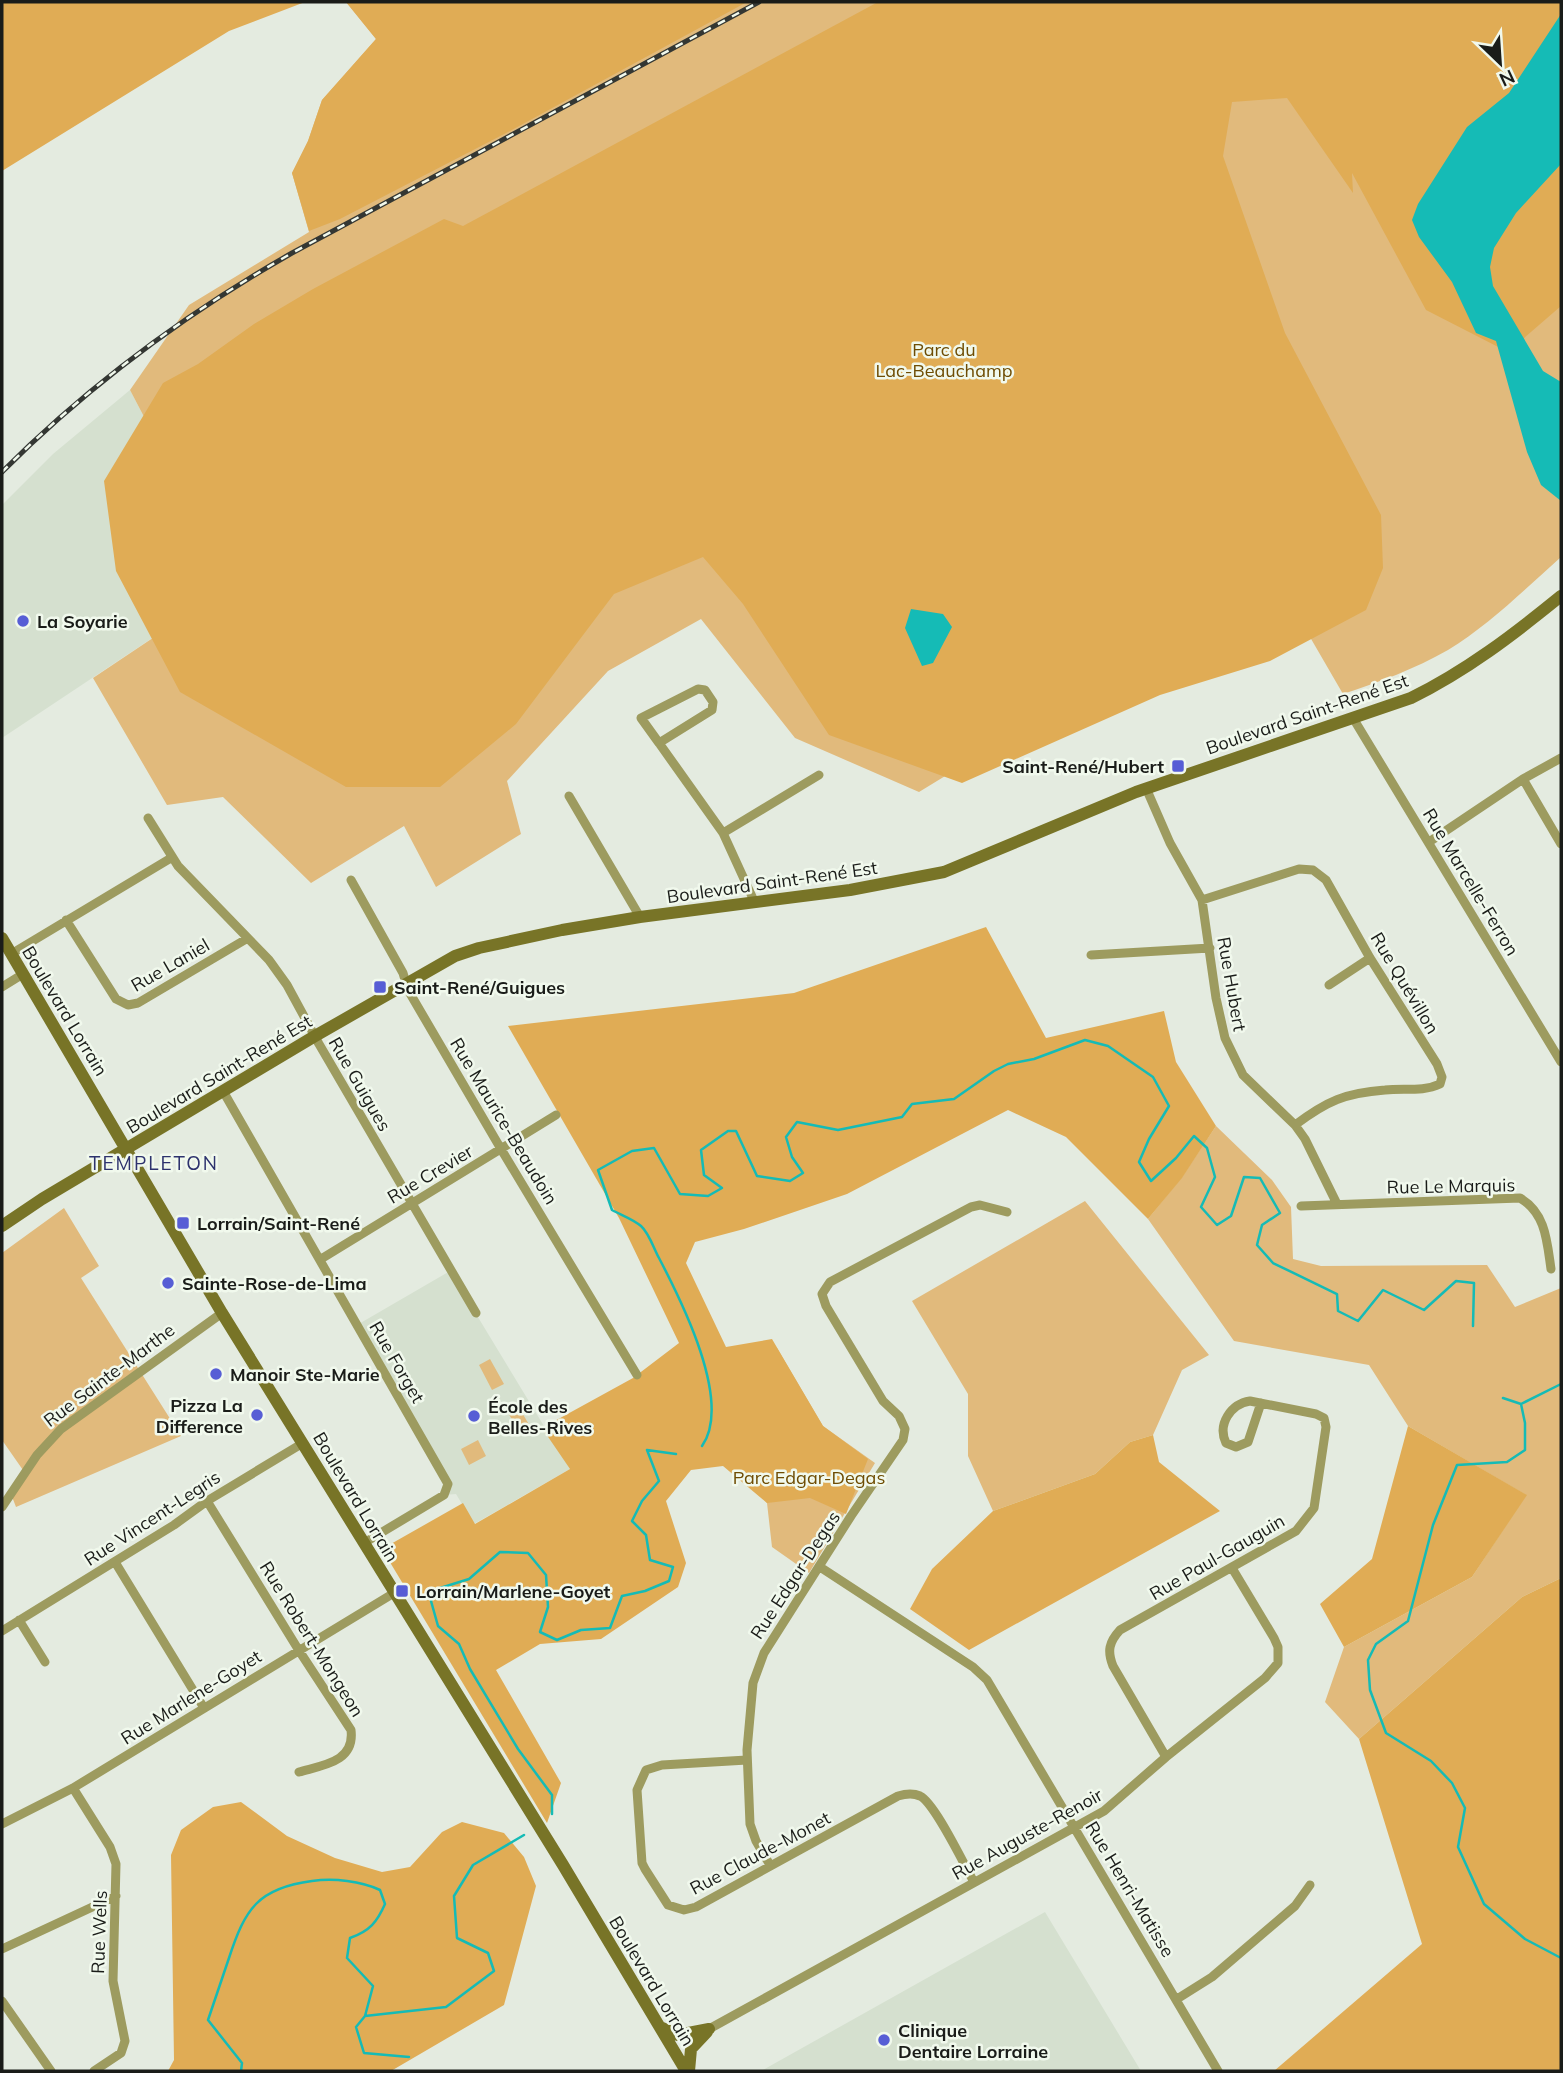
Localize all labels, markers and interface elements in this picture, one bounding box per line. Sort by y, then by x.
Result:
north arrow [1465,28,1535,98]
text: N [1496,64,1519,92]
park label: Parc du Lac-Beauchamp [875,338,1013,382]
place label: La Soyarie [37,610,128,633]
marker: La Soyarie [15,613,31,629]
street label: Boulevard Saint-René Est [1203,669,1411,759]
place label: Saint-René/Hubert [1002,755,1164,778]
marker: Saint-René/Hubert [1170,758,1186,774]
street label: Rue Marcelle-Ferron [1418,804,1524,960]
street label: Boulevard Saint-René Est [665,856,879,908]
street label: Rue Quévillon [1366,928,1444,1038]
street label: Rue Laniel [127,933,213,997]
street label: Rue Hubert [1212,935,1252,1033]
street label: Boulevard Lorrain [17,942,113,1080]
place label: Saint-René/Guigues [394,976,565,999]
marker: Saint-René/Guigues [372,979,388,995]
street label: Boulevard Saint-René Est [122,1009,316,1139]
street label: Rue Guigues [324,1033,396,1135]
street label: Rue Maurice-Beaudoin [445,1033,563,1209]
street label: Rue Crevier [383,1139,477,1209]
district label: TEMPLETON [89,1151,219,1175]
street label: Rue Le Marquis [1387,1173,1516,1199]
place label: Lorrain/Saint-René [197,1212,360,1235]
marker: Lorrain/Saint-René [175,1215,191,1231]
place label: Sainte-Rose-de-Lima [182,1272,367,1295]
marker: Sainte-Rose-de-Lima [160,1275,176,1291]
street label: Rue Forget [364,1317,430,1407]
street label: Rue Sainte-Marthe [39,1318,179,1432]
place label: Manoir Ste-Marie [230,1363,380,1386]
marker: Manoir Ste-Marie [208,1366,224,1382]
place label: Pizza La Difference [156,1394,243,1438]
place label: École des Belles-Rives [488,1395,592,1439]
marker: Pizza La Difference [249,1407,265,1423]
marker: École des Belles-Rives [466,1408,482,1424]
street label: Boulevard Lorrain [308,1428,404,1566]
street label: Rue Vincent-Legris [80,1465,224,1571]
park label: Parc Edgar-Degas [733,1466,885,1489]
street label: Rue Edgar-Degas [745,1507,845,1643]
street label: Rue Paul-Gauguin [1145,1509,1289,1605]
street label: Rue Robert-Mongeon [255,1557,369,1721]
place label: Lorrain/Marlene-Goyet [416,1580,611,1603]
marker: Lorrain/Marlene-Goyet [394,1583,410,1599]
street label: Rue Marlene-Goyet [117,1645,265,1749]
street label: Rue Auguste-Renoir [948,1783,1107,1885]
street label: Rue Claude-Monet [686,1806,834,1900]
street label: Rue Henri-Matisse [1080,1817,1180,1961]
street label: Rue Wells [86,1890,112,1974]
street label: Boulevard Lorrain [604,1912,700,2050]
place label: Clinique Dentaire Lorraine [898,2019,1048,2063]
marker: Clinique Dentaire Lorraine [876,2032,892,2048]

